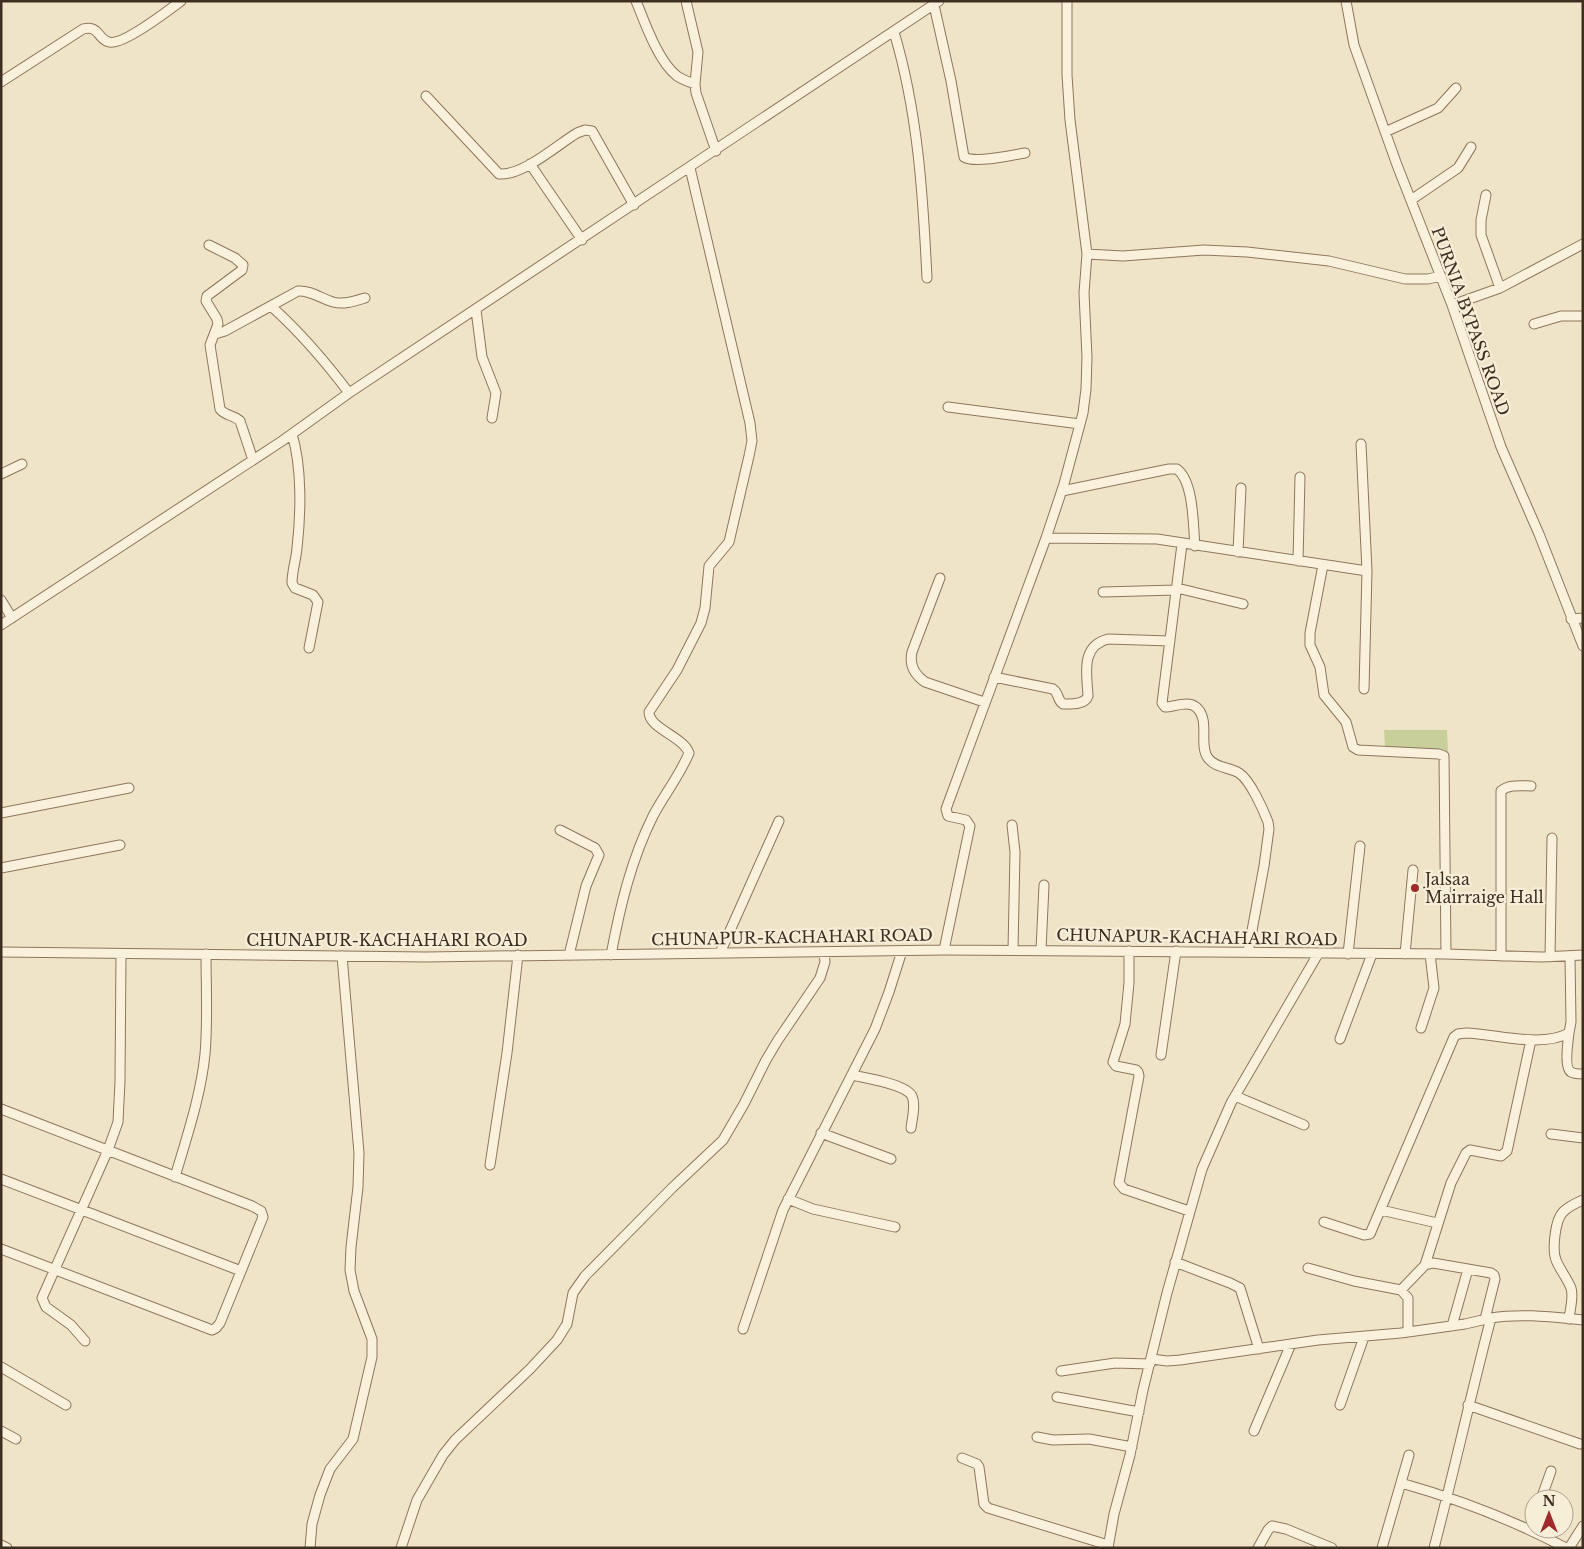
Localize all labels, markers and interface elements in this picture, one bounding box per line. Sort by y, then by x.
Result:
street label: PURNIA BYPASS ROAD [1428,224,1514,418]
place label: Jalsaa Mairraige Hall [1423,869,1544,907]
marker: Jalsaa Mairraige Hall [1409,882,1421,894]
street label: CHUNAPUR-KACHAHARI ROAD [651,925,933,949]
street label: CHUNAPUR-KACHAHARI ROAD [1056,925,1338,949]
street label: CHUNAPUR-KACHAHARI ROAD [246,930,528,950]
north arrow [1524,1489,1574,1539]
text: N [1542,1492,1556,1510]

